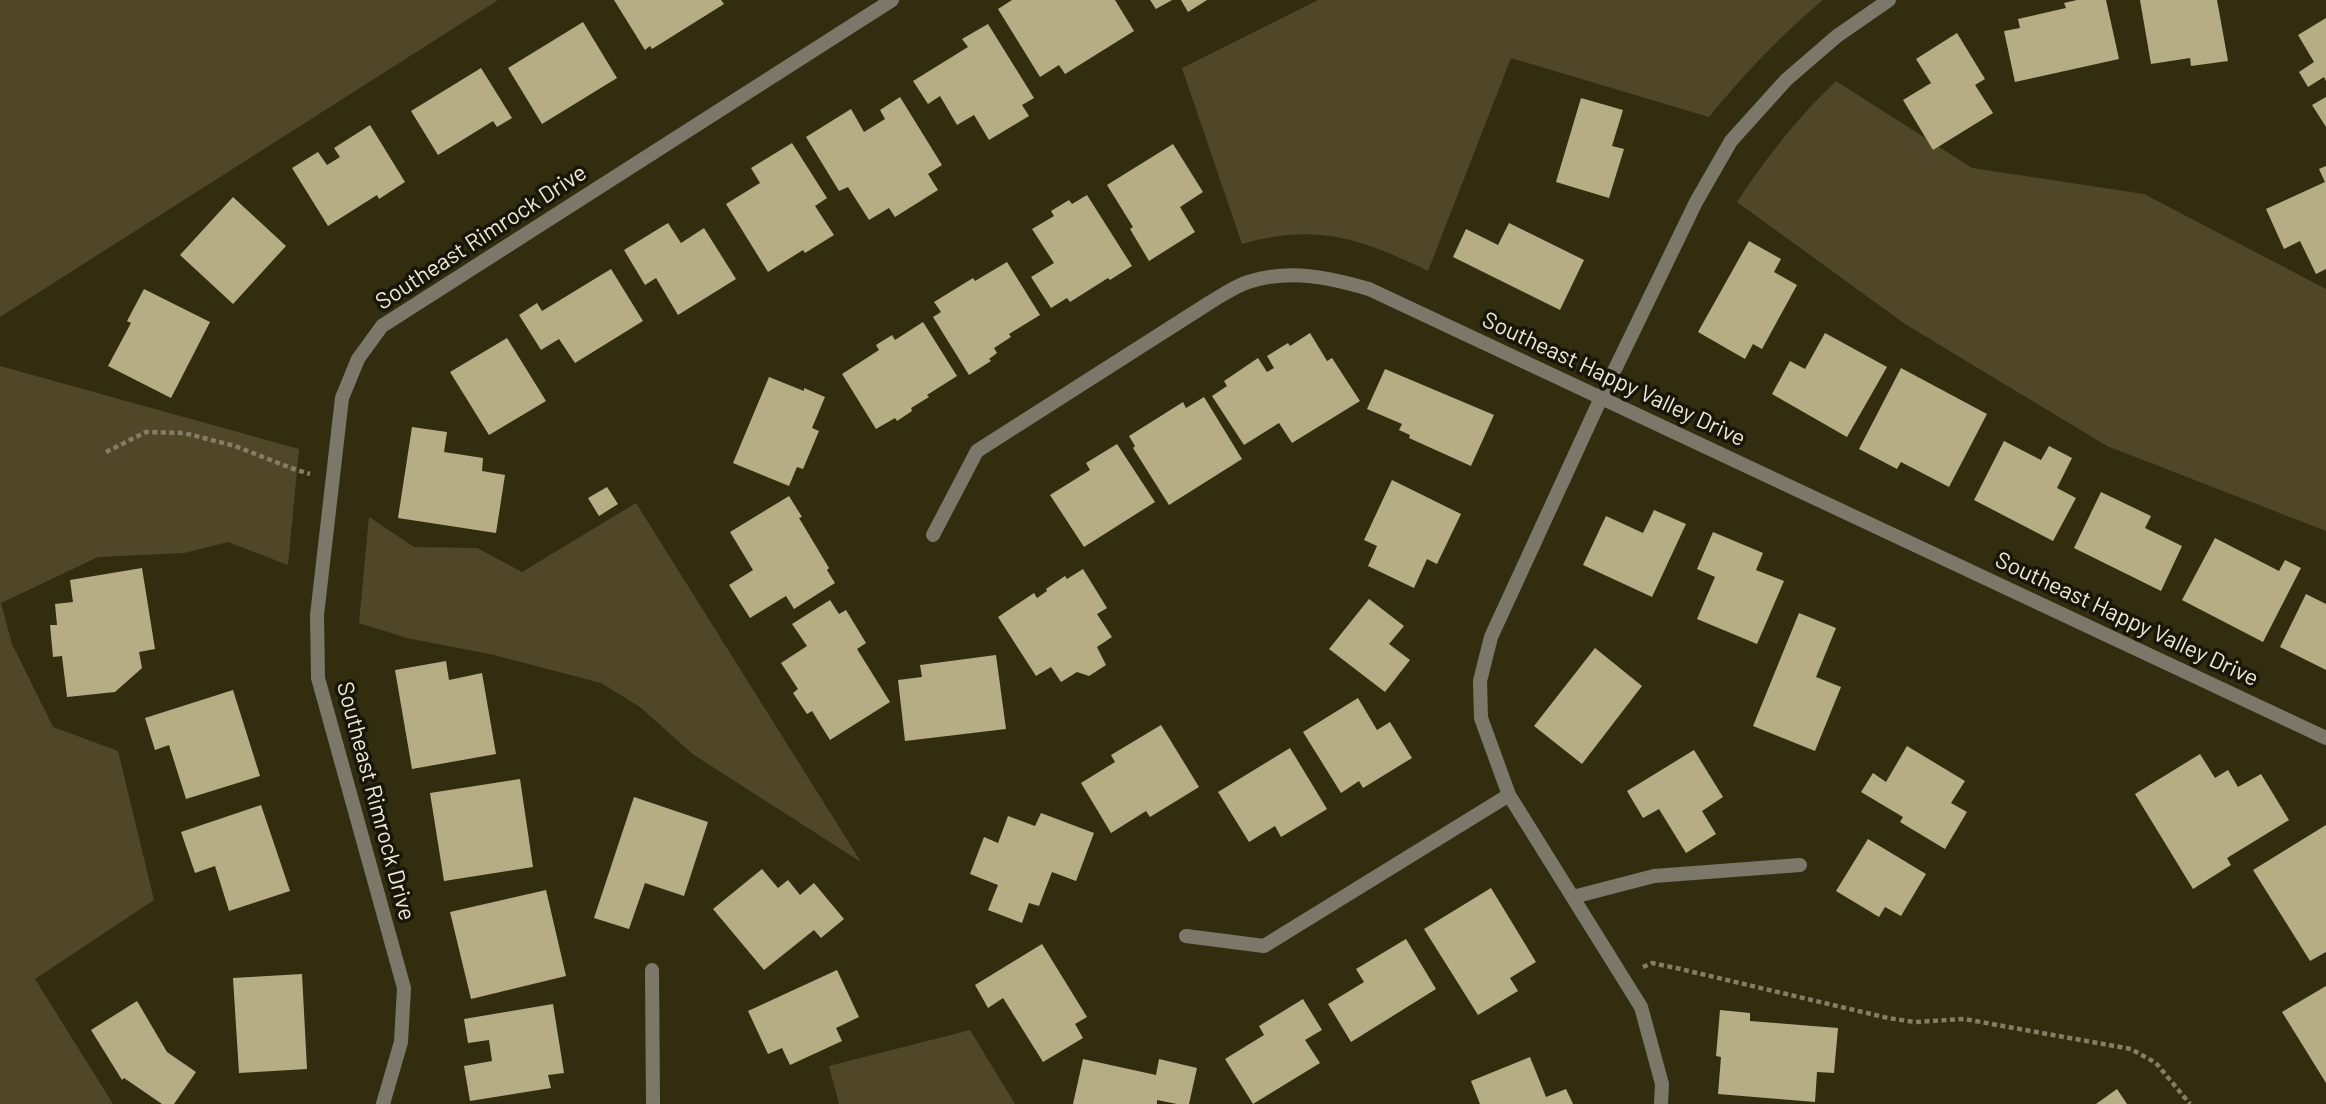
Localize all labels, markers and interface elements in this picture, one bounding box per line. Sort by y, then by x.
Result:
street label: Southeast Rimrock Drive [370,158,592,316]
street label: Southeast Happy Valley Drive [1478,306,1750,452]
street label: Southeast Happy Valley Drive [1991,546,2263,692]
street label: Southeast Rimrock Drive [331,679,421,923]

